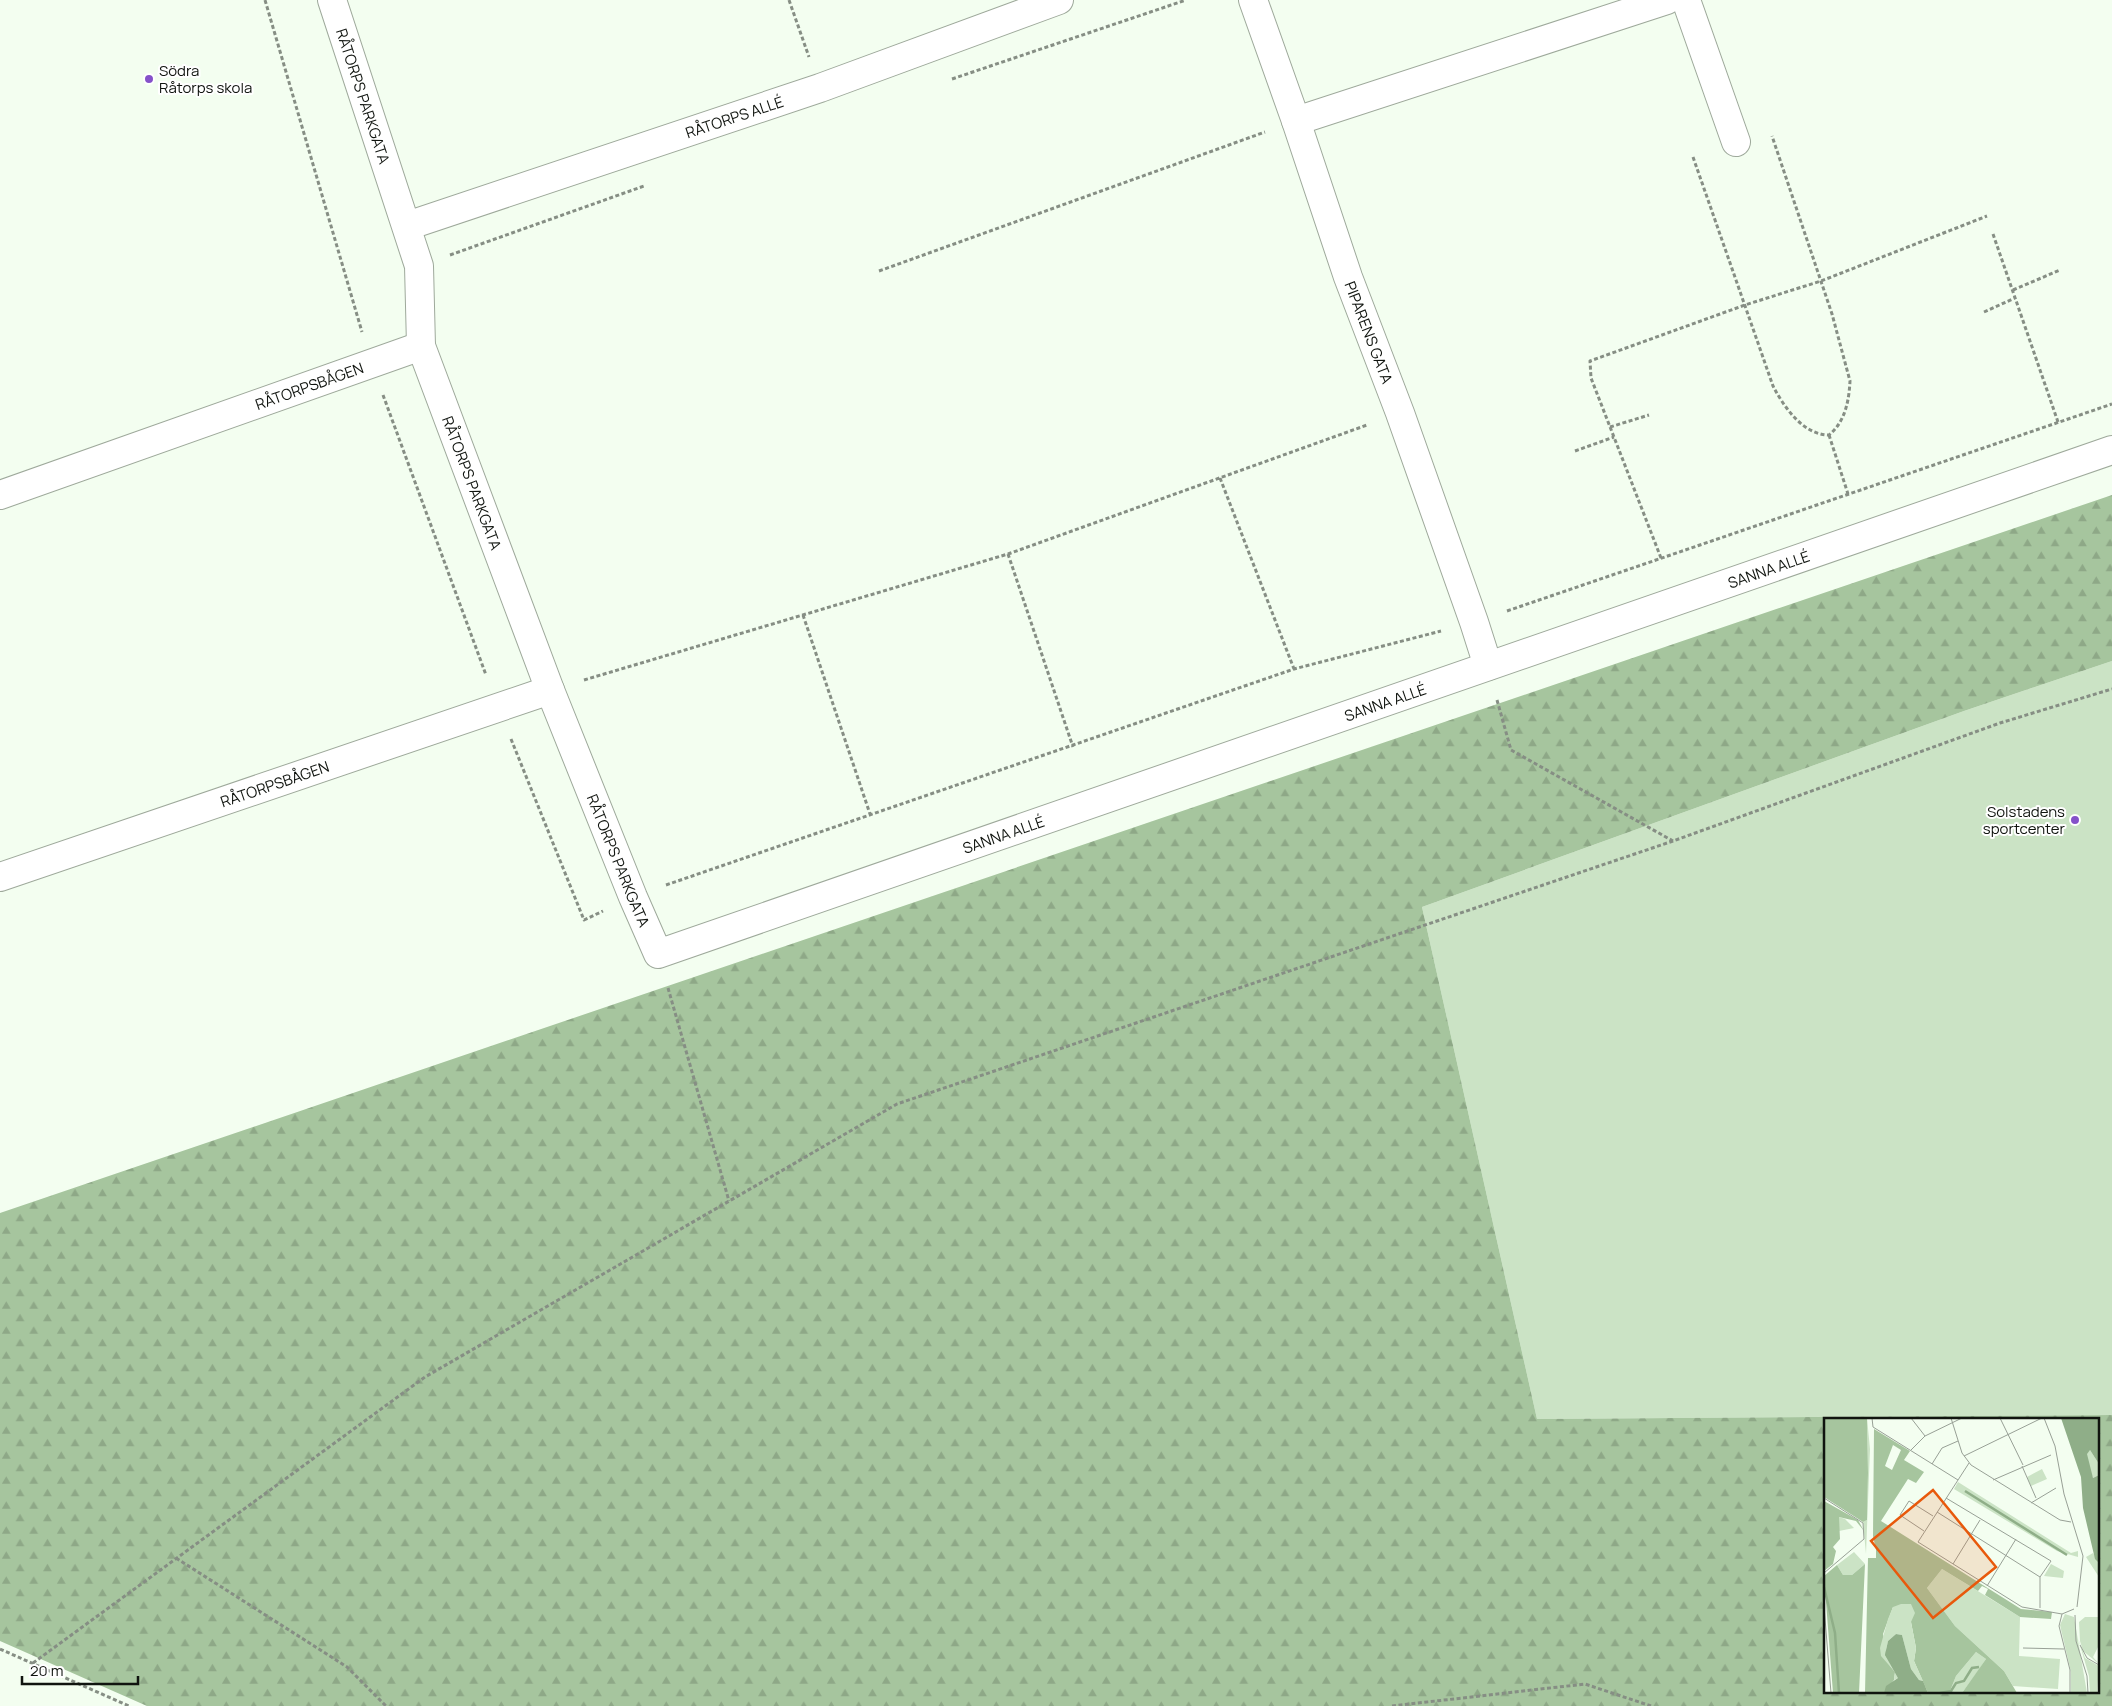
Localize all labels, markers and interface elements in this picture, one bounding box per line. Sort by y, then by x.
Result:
street label: RÅTORPS PARKGATA [331,26,396,167]
place label: Södra Råtorps skola [159,60,252,98]
marker: Södra Råtorps skola [143,73,155,85]
street label: RÅTORPS ALLÉ [682,91,786,143]
street label: PIPARENS GATA [1340,278,1398,387]
street label: RÅTORPSBÅGEN [252,357,366,414]
street label: RÅTORPS PARKGATA [438,413,507,553]
street label: SANNA ALLÉ [1725,545,1812,593]
street label: SANNA ALLÉ [1341,678,1429,726]
street label: RÅTORPSBÅGEN [217,755,332,812]
street label: RÅTORPS PARKGATA [582,791,655,930]
place label: Solstadens sportcenter [1983,801,2066,839]
street label: SANNA ALLÉ [960,810,1047,858]
marker: Solstadens sportcenter [2069,814,2081,826]
inset map [1824,1418,2100,1694]
scale bar [22,1654,139,1686]
text: 20 m [30,1660,63,1681]

